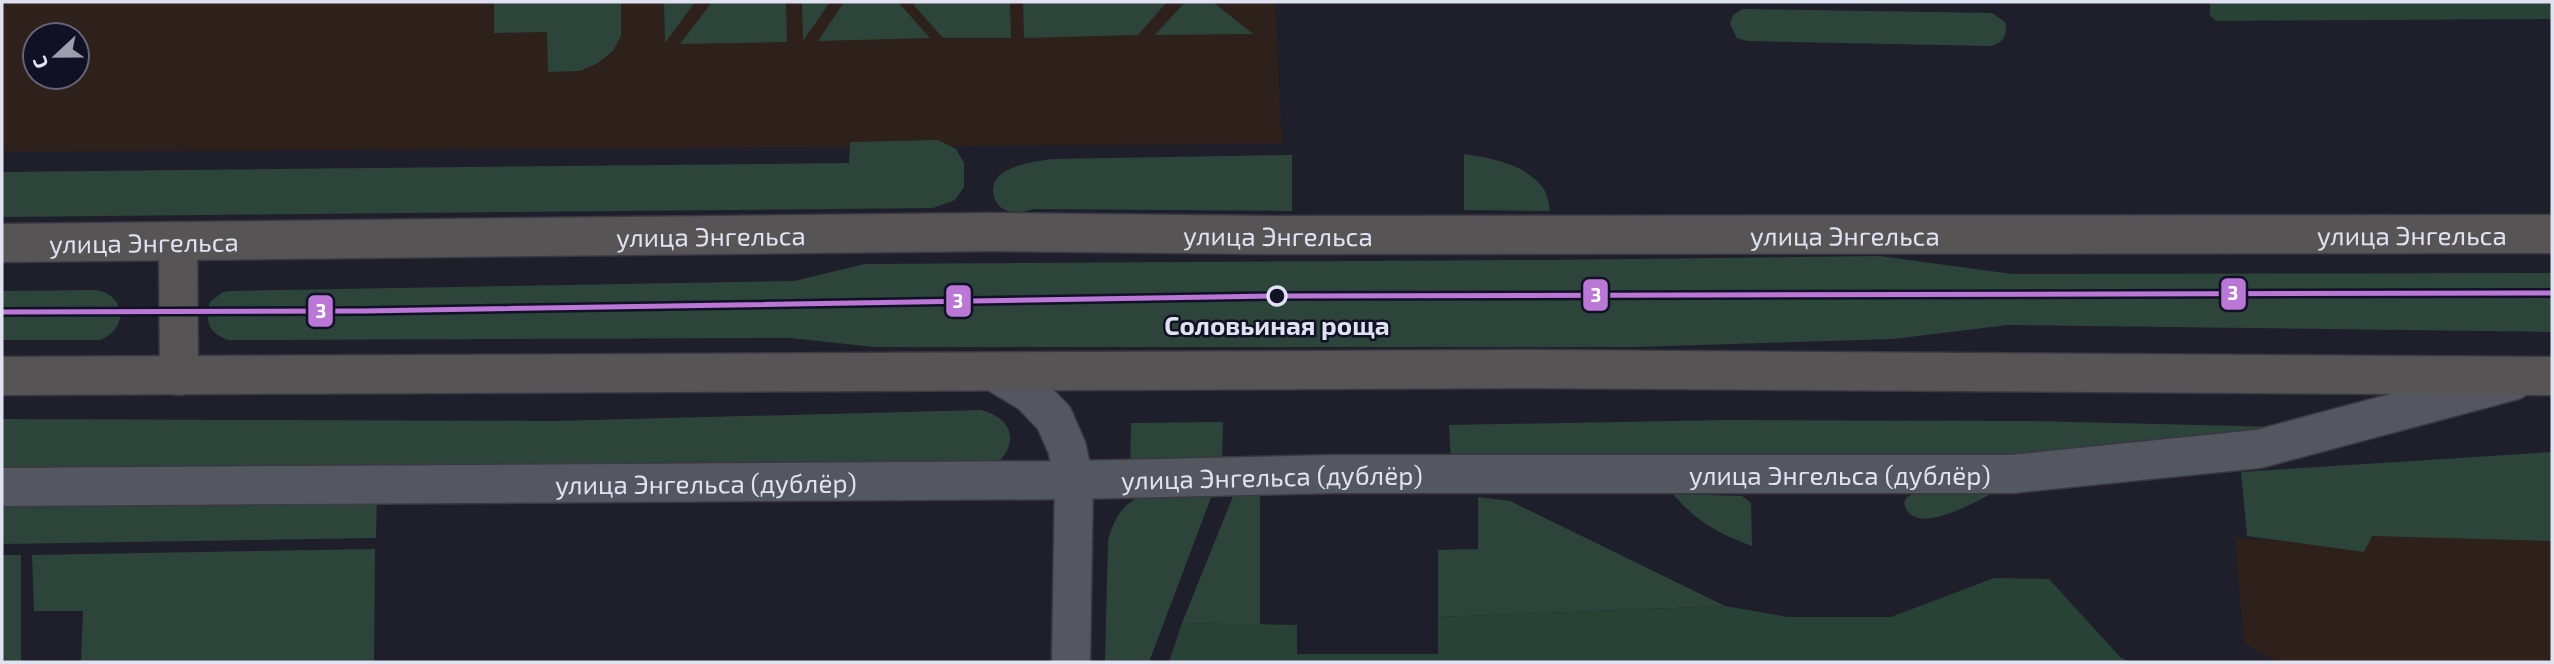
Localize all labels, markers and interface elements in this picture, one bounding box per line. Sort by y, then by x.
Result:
north arrow [21,21,91,91]
text: С [27,53,53,72]
street label: улица Энгельса [616,219,806,253]
street label: улица Энгельса [1183,219,1373,251]
street label: улица Энгельса [1750,219,1940,251]
street label: улица Энгельса [2317,219,2507,251]
street label: улица Энгельса [49,225,239,259]
line badge: 3 [2220,277,2247,311]
line badge: 3 [1582,278,1609,312]
text: 3 [2228,281,2238,304]
text: 3 [1591,283,1601,306]
line badge: 3 [945,284,972,318]
marker: Соловьиная роща [1267,286,1287,306]
text: 3 [953,289,963,312]
line badge: 3 [307,294,334,328]
text: 3 [316,299,326,322]
place label: Соловьиная роща [1164,309,1390,340]
street label: улица Энгельса (дублёр) [1121,458,1423,495]
street label: улица Энгельса (дублёр) [1689,459,1991,491]
street label: улица Энгельса (дублёр) [555,466,857,500]

